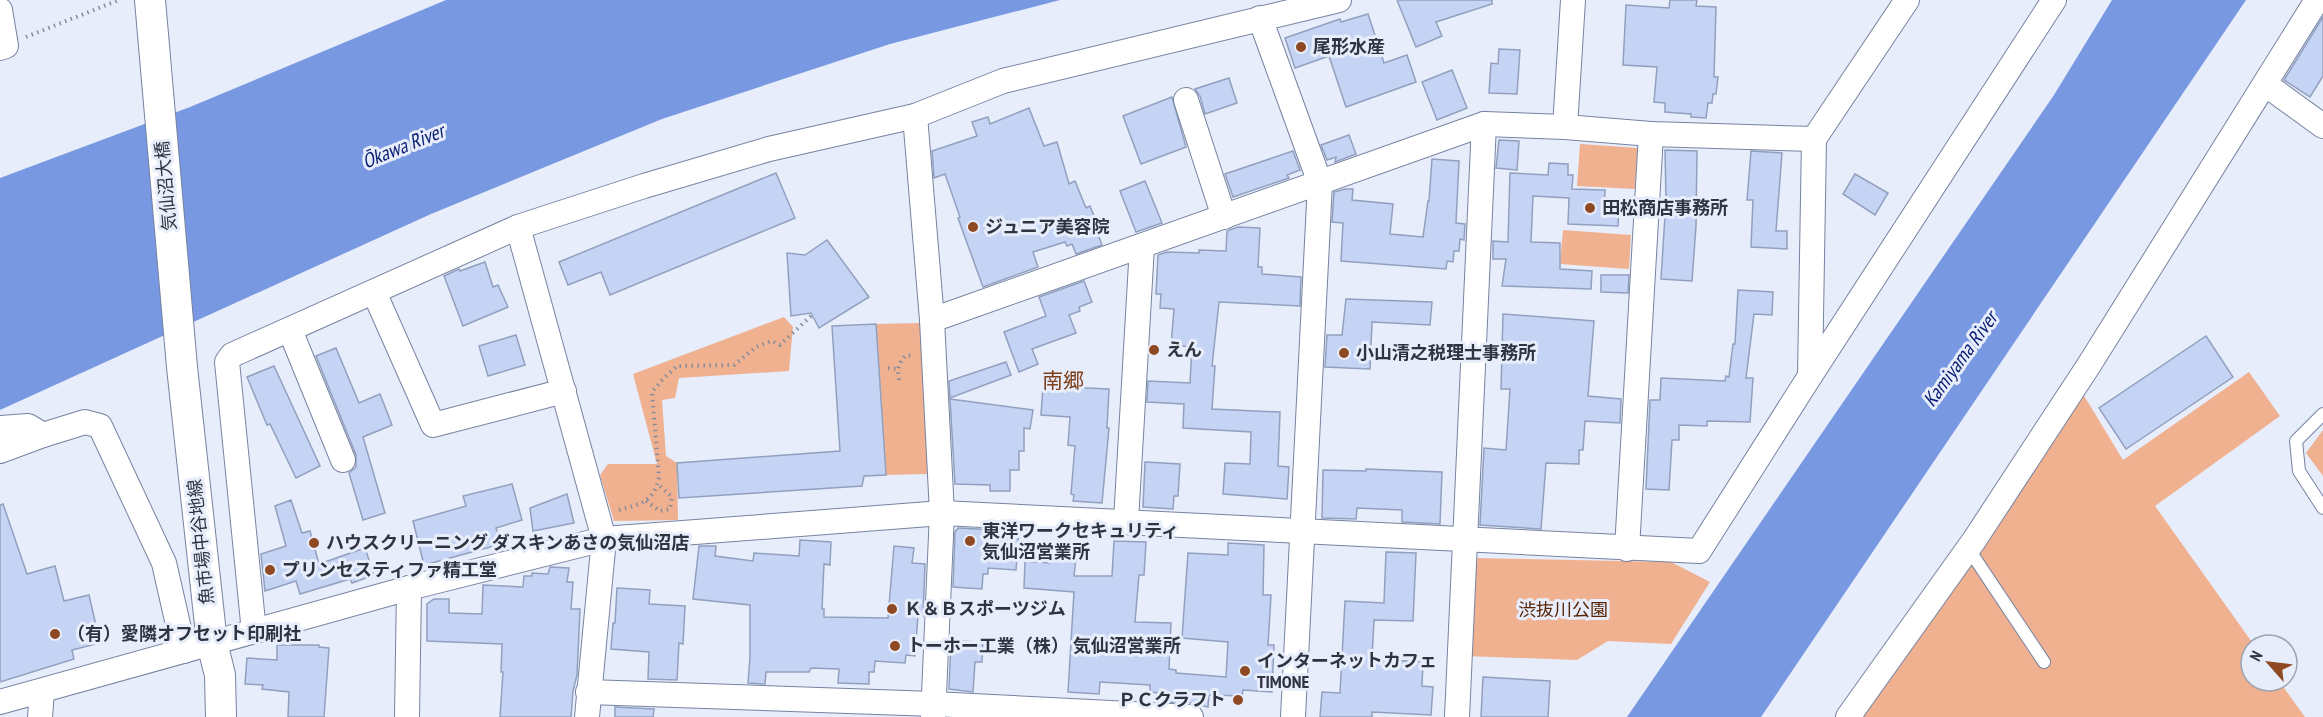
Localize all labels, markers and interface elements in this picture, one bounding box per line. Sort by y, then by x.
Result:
place label: 尾形水産 [1313,35,1385,58]
marker: 尾形水産 [1294,40,1308,54]
water label: Ōkawa River [358,117,450,174]
street label: 気仙沼大橋 [150,140,181,232]
place label: 田松商店事務所 [1602,196,1728,219]
marker: 田松商店事務所 [1583,201,1597,215]
place label: ジュニア美容院 [985,215,1110,238]
marker: ジュニア美容院 [966,220,980,234]
water label: Kamiyama River [1917,304,2005,412]
place label: えん [1166,338,1202,361]
place label: 小山清之税理士事務所 [1356,341,1536,364]
marker: えん [1147,343,1161,357]
marker: 小山清之税理士事務所 [1337,346,1351,360]
district label: 南郷 [1042,367,1084,394]
street label: 魚市場中谷地線 [182,478,219,606]
place label: 東洋ワークセキュリティ 気仙沼営業所 [982,519,1179,563]
place label: ハウスクリーニング ダスキンあさの気仙沼店 [326,531,689,554]
marker: 東洋ワークセキュリティ 気仙沼営業所 [963,534,977,548]
marker: ハウスクリーニング ダスキンあさの気仙沼店 [307,536,321,550]
place label: プリンセスティファ精工堂 [282,558,497,581]
marker: プリンセスティファ精工堂 [263,563,277,577]
place label: Ｋ＆Ｂスポーツジム [904,597,1066,620]
park label: 渋抜川公園 [1518,598,1608,621]
marker: Ｋ＆Ｂスポーツジム [885,602,899,616]
place label: （有）愛隣オフセット印刷社 [67,622,301,645]
marker: （有）愛隣オフセット印刷社 [48,627,62,641]
north arrow [2239,633,2299,693]
place label: トーホー工業（株） 気仙沼営業所 [907,634,1181,657]
marker: トーホー工業（株） 気仙沼営業所 [888,639,902,653]
text: N [2245,647,2267,664]
place label: インターネットカフェ TIMONE [1257,649,1437,693]
marker: インターネットカフェ TIMONE [1238,664,1252,678]
place label: ＰＣクラフト [1118,688,1226,711]
marker: ＰＣクラフト [1231,693,1245,707]

